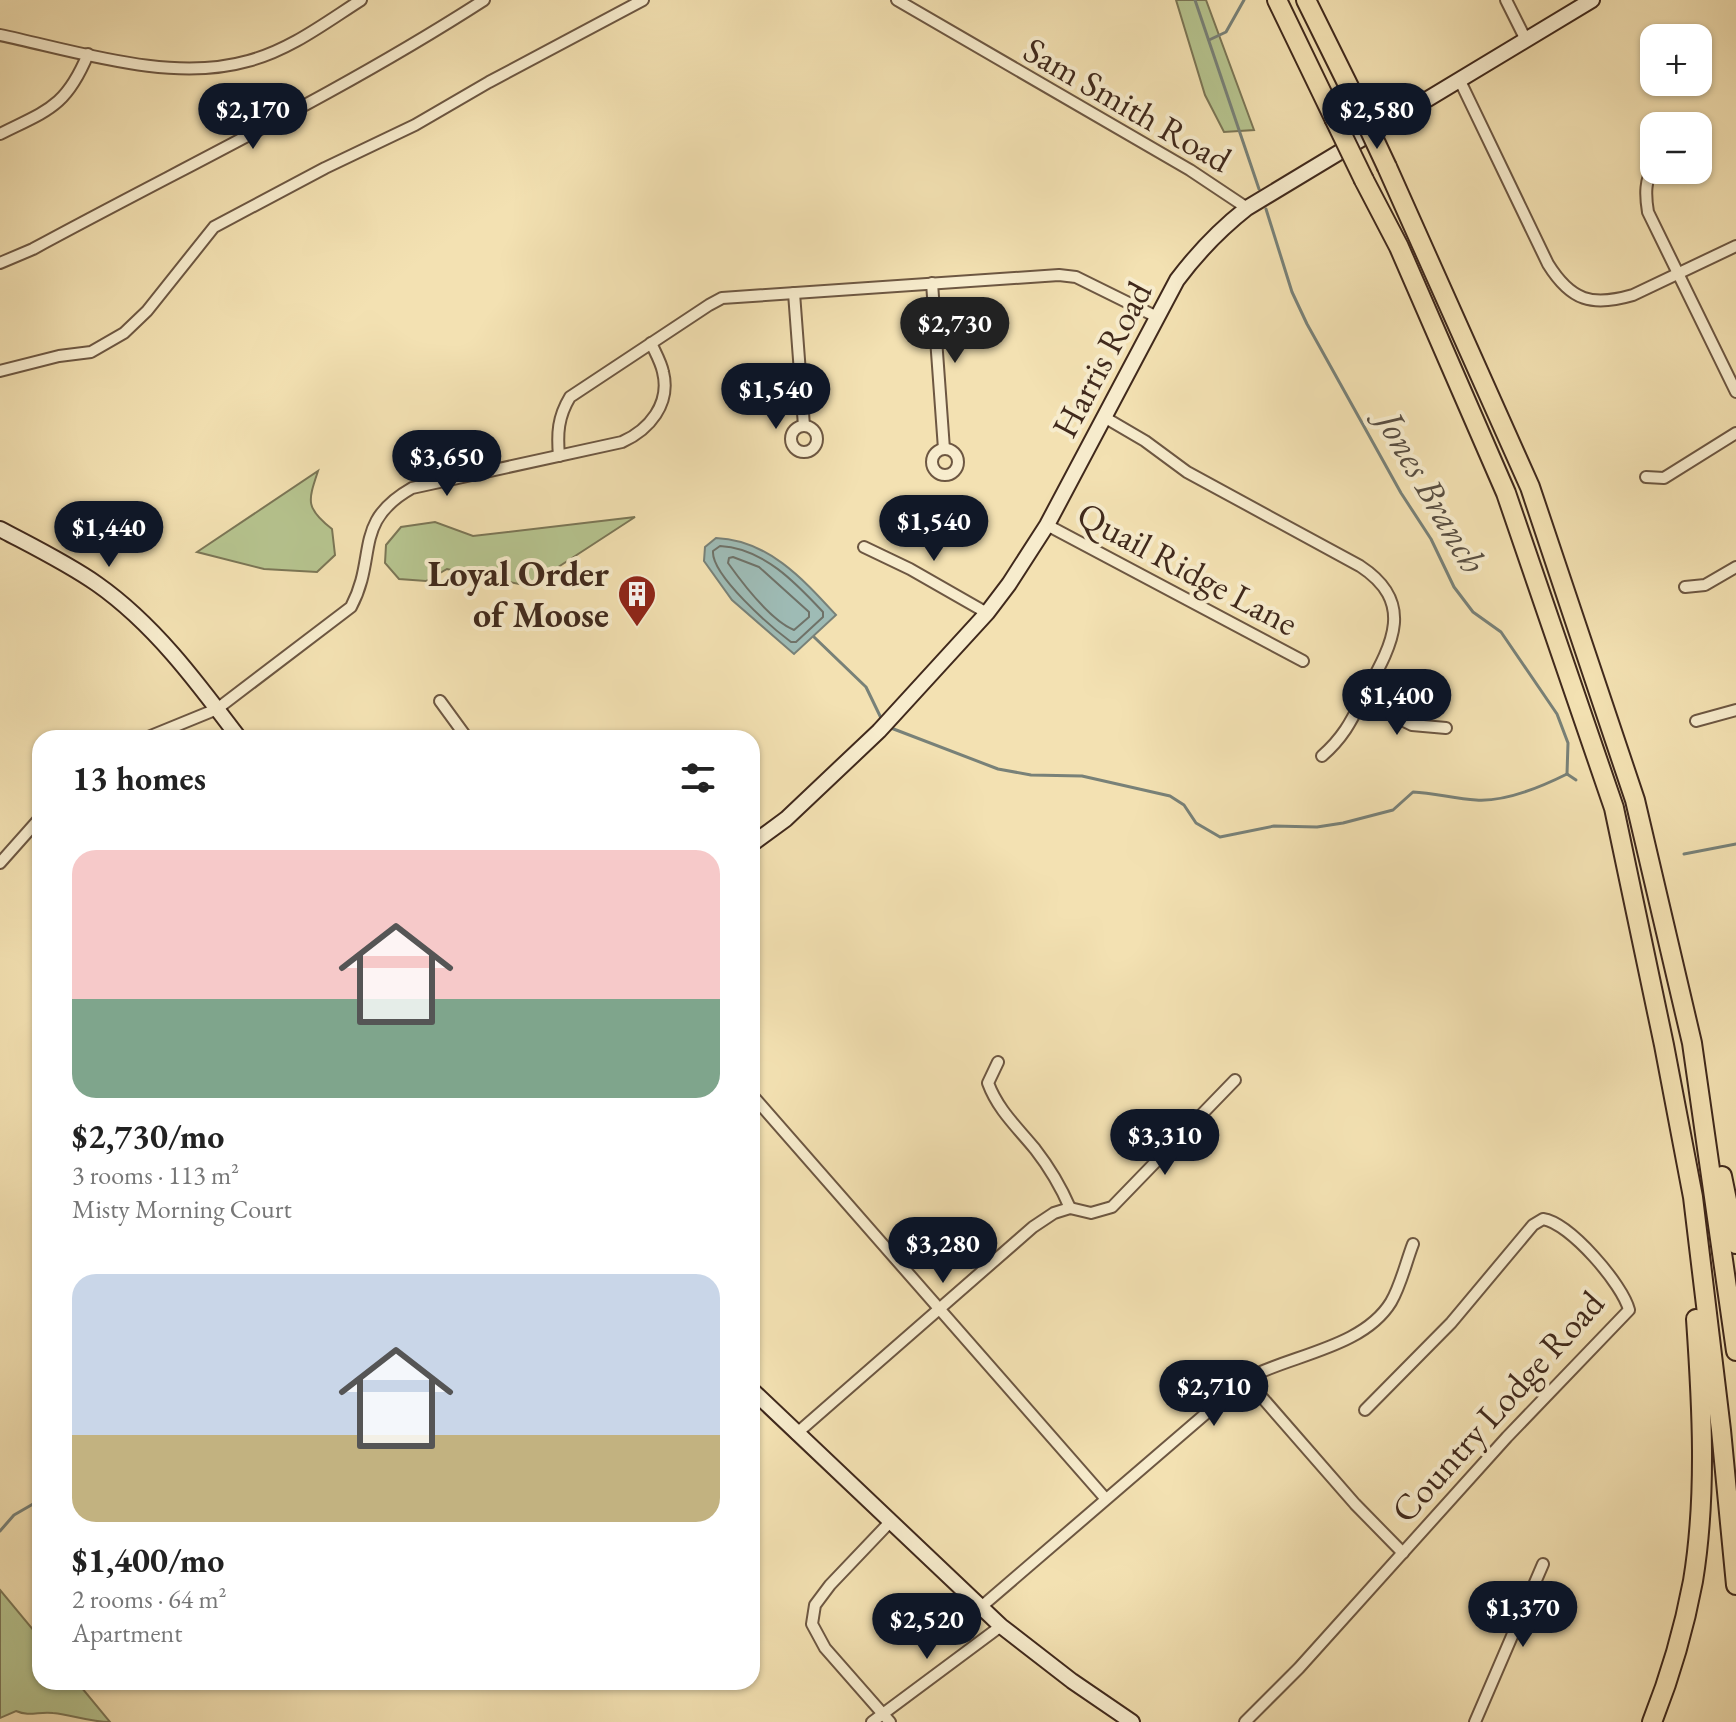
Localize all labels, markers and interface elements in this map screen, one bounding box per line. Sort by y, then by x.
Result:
map controls [1640,24,1712,184]
button: + [1640,24,1712,96]
street label: Sam Smith Road [1015,26,1241,183]
pin: $2,170 [188,83,318,151]
pin: $2,580 [1312,83,1442,151]
text: $2,170 [216,92,290,126]
text: $2,580 [1340,92,1414,126]
button: − [1640,112,1712,184]
street label: Harris Road [1041,272,1163,446]
pin: $2,730 [890,297,1020,365]
text: $2,730 [918,306,992,340]
pin: $1,540 [711,363,841,431]
text: $1,540 [739,372,813,406]
water label: Jones Branch [1363,396,1499,582]
pin: $3,650 [382,430,512,498]
text: $3,650 [410,439,484,473]
street label: Quail Ridge Lane [1069,491,1306,646]
pin: $1,540 [869,495,999,563]
pin: $1,440 [44,501,174,569]
text: $1,540 [897,504,971,538]
text: $1,440 [72,510,146,544]
place label: Loyal Order of Moose [428,550,609,638]
building icon: Loyal Order of Moose [616,573,658,628]
pin: $1,400 [1332,669,1462,737]
text: $1,400 [1360,678,1434,712]
text: 13 homes [72,756,206,800]
icon: filters [676,756,720,800]
icon: home [324,902,468,1046]
pin: $3,310 [1100,1109,1230,1177]
text: $2,730/mo [72,1114,224,1158]
text: $3,310 [1128,1118,1202,1152]
text: 3 rooms · 113 m² [72,1158,239,1192]
text: Misty Morning Court [72,1192,292,1226]
pin: $3,280 [878,1217,1008,1285]
text: $3,280 [906,1226,980,1260]
street label: Country Lodge Road [1381,1280,1615,1532]
icon: home [324,1326,468,1470]
pin: $2,710 [1149,1360,1279,1428]
text: $2,710 [1177,1369,1251,1403]
text: $1,400/mo [72,1538,224,1582]
pin: $1,370 [1458,1581,1588,1649]
text: 2 rooms · 64 m² [72,1582,227,1616]
text: $1,370 [1486,1590,1560,1624]
pin: $2,520 [862,1593,992,1661]
text: $2,520 [890,1602,964,1636]
text: Apartment [72,1616,182,1650]

